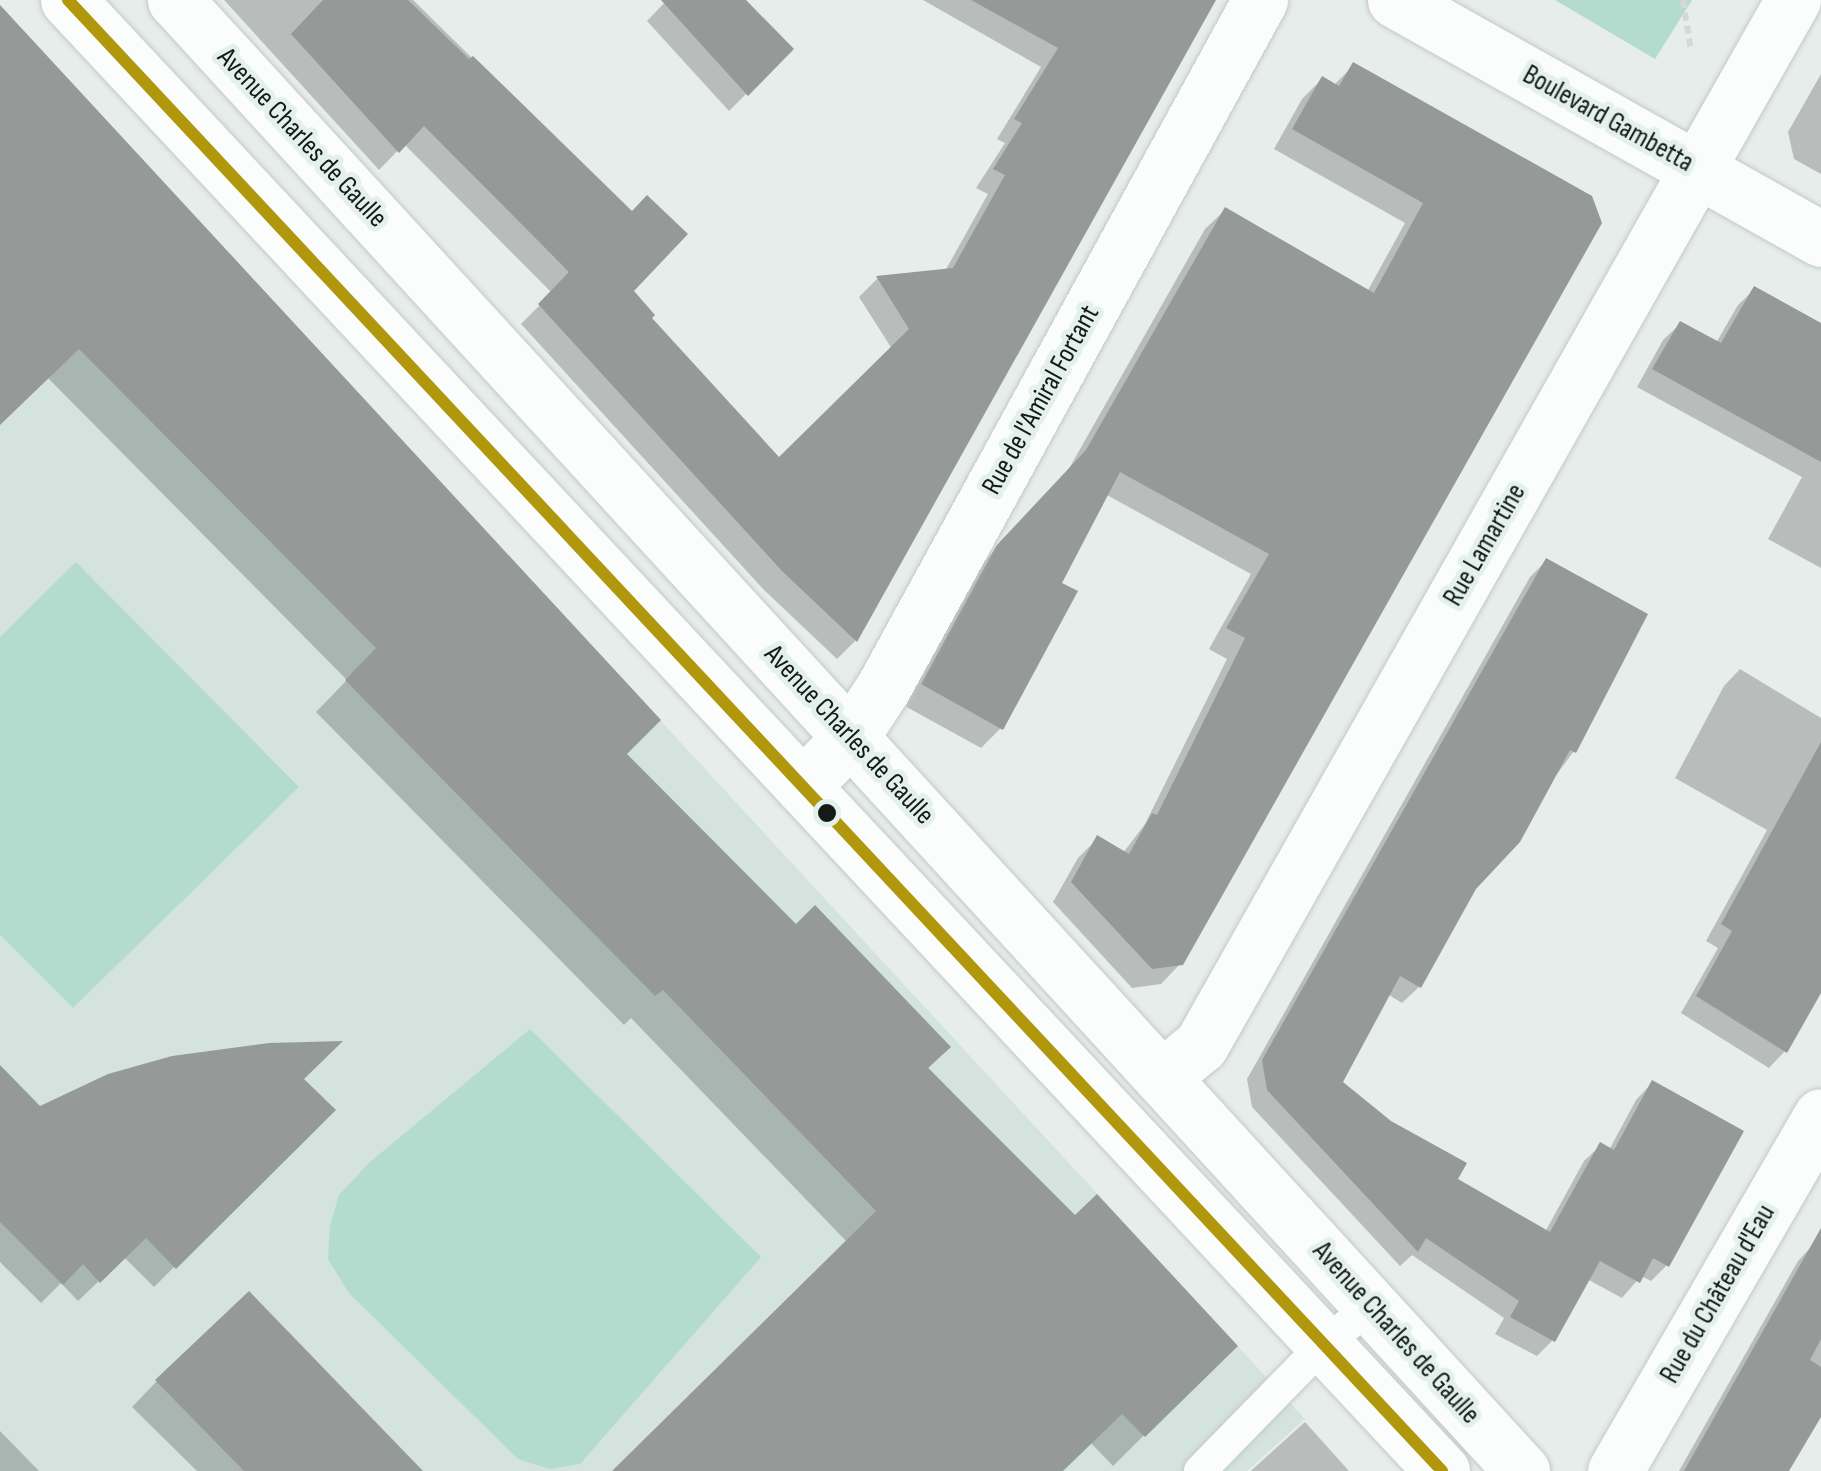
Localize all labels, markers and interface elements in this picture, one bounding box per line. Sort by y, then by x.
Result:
street label: Avenue Charles de Gaulle [210,41,394,235]
street label: Boulevard Gambetta [1517,58,1699,180]
street label: Rue de l'Amiral Fortant [975,300,1107,500]
street label: Rue Lamartine [1437,478,1533,612]
street label: Avenue Charles de Gaulle [757,638,941,832]
unlabelled marker [817,803,837,823]
street label: Rue du Château d'Eau [1653,1199,1783,1389]
street label: Avenue Charles de Gaulle [1305,1235,1487,1431]

